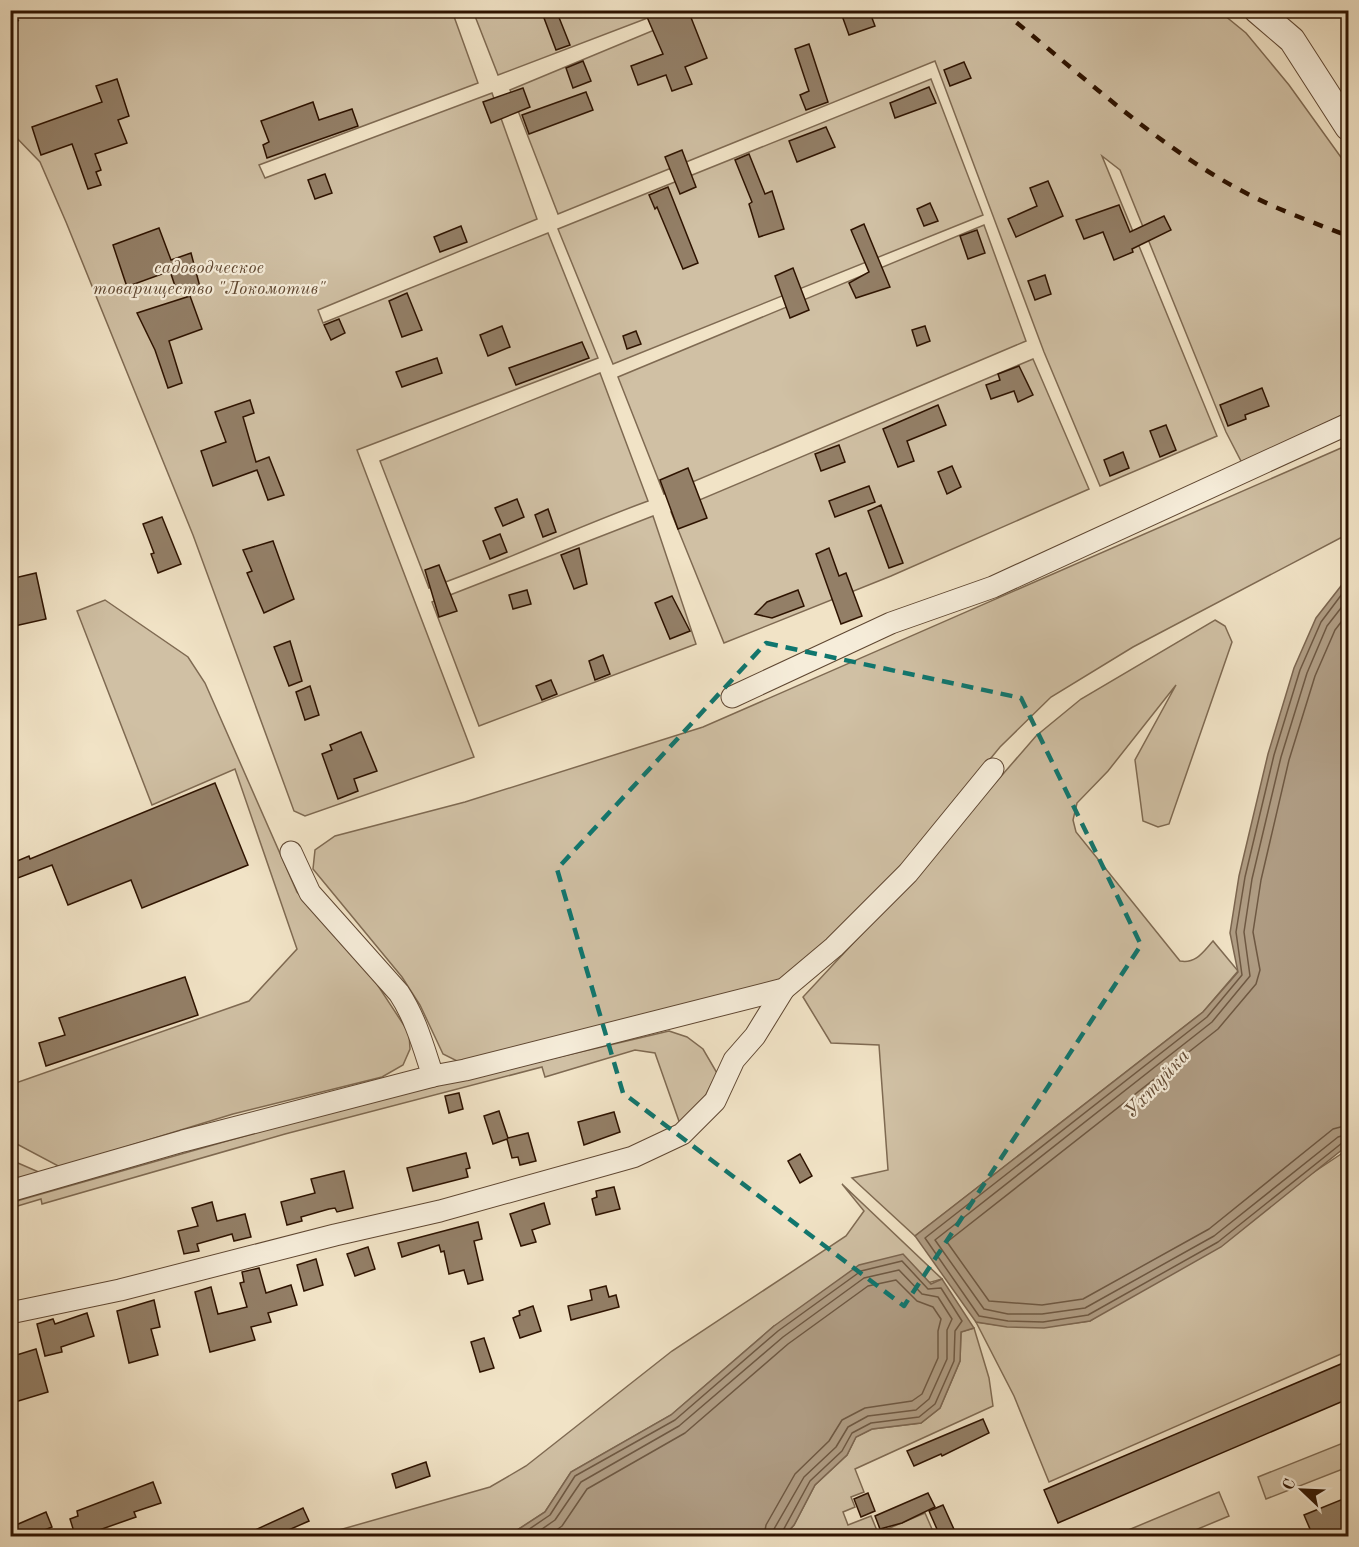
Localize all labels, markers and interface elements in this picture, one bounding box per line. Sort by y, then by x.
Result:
park label: садоводческое товарищество "Локомотив" [93,259,326,298]
water label: Ухтуйка [1121,1046,1194,1123]
north arrow [1272,1460,1332,1520]
text: С [1281,1477,1299,1493]

